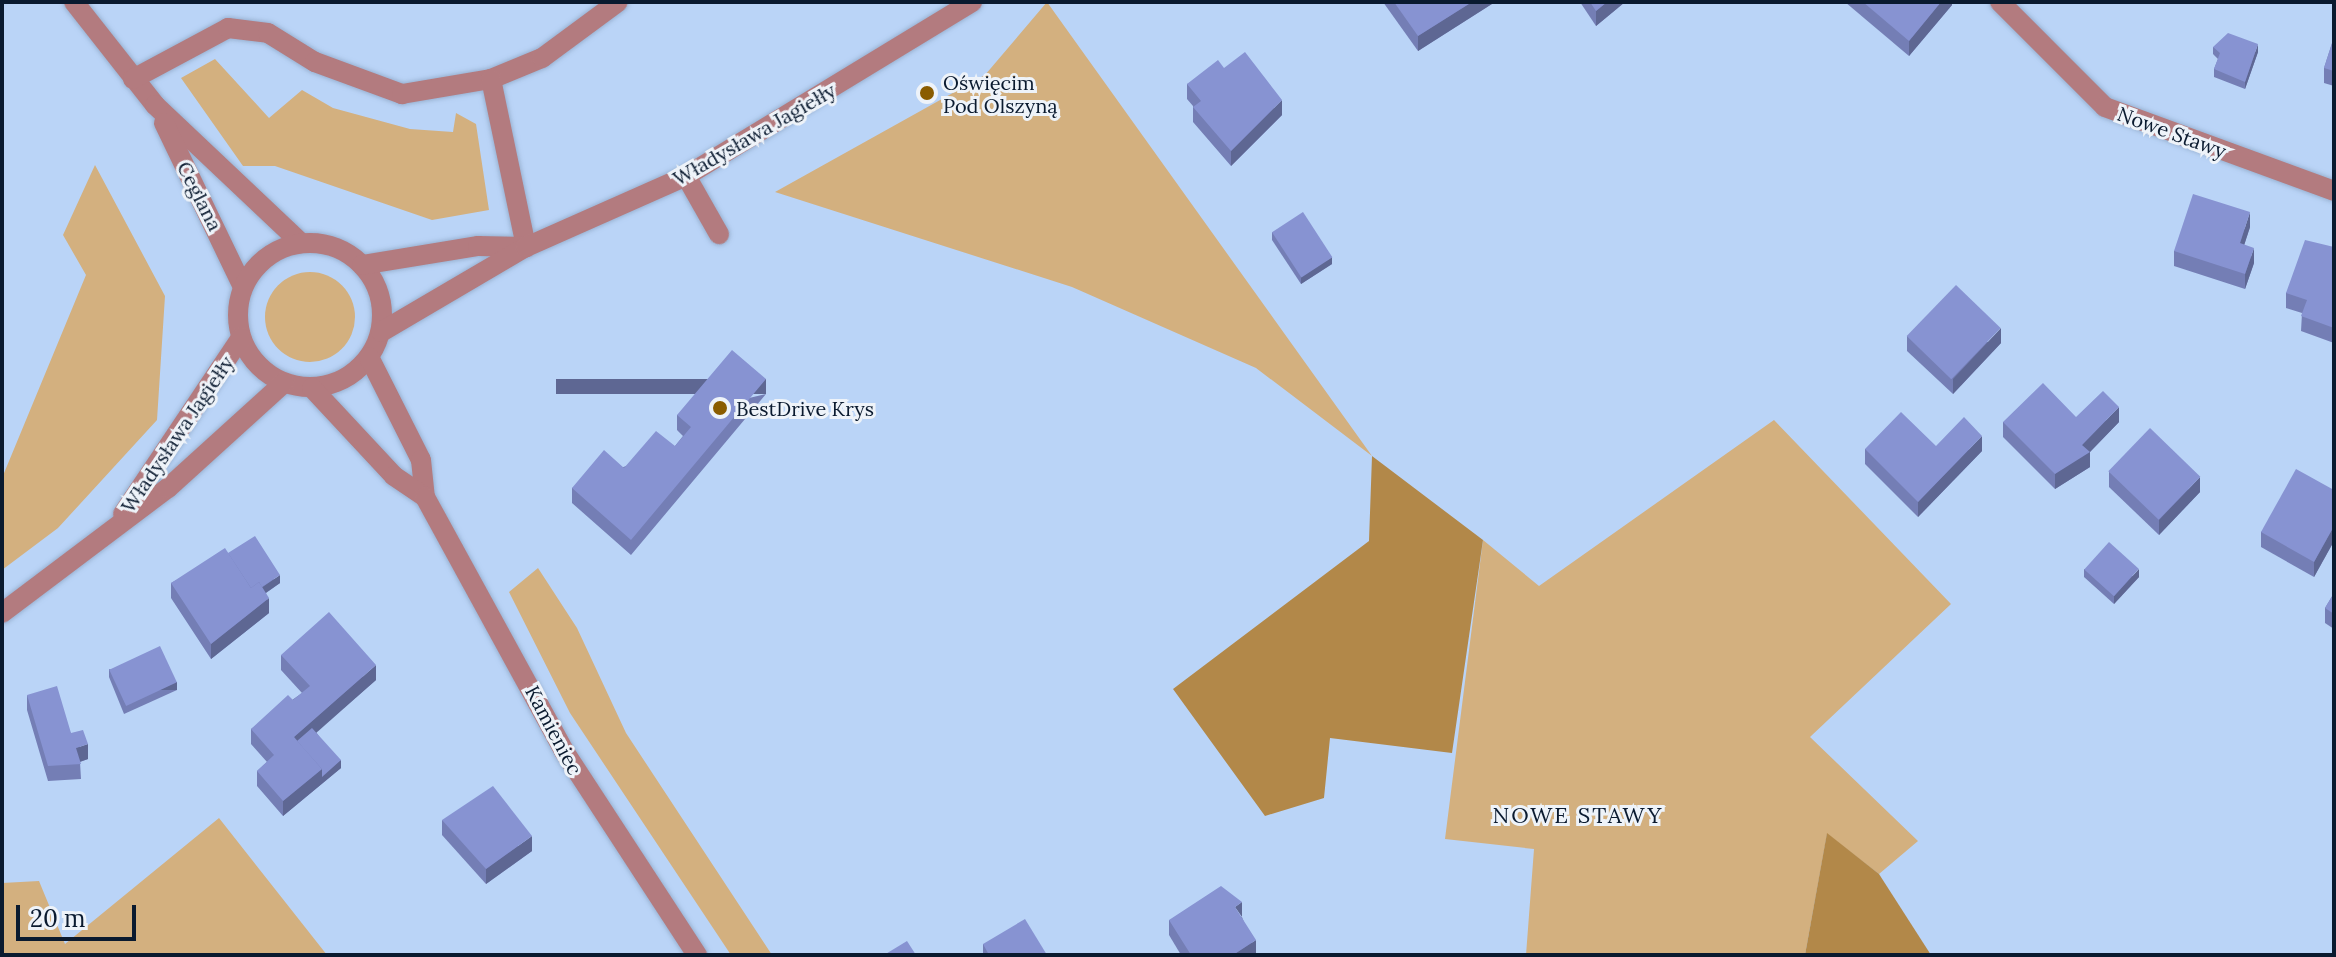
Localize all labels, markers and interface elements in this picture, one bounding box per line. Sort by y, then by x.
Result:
place label: Oświęcim Pod Olszyną [943,70,1058,117]
street label: Władysława Jagiełły [668,78,840,190]
marker: Oświęcim Pod Olszyną [918,84,936,102]
street label: Nowe Stawy [2114,101,2230,163]
street label: Ceglana [172,157,228,235]
street label: Władysława Jagiełły [116,351,238,517]
place label: BestDrive Krys [736,396,874,420]
marker: BestDrive Krys [711,399,729,417]
street label: Kamieniec [521,681,587,779]
district label: NOWE STAWY [1493,803,1663,829]
scale bar [20,889,140,939]
text: 20 m [30,903,86,934]

